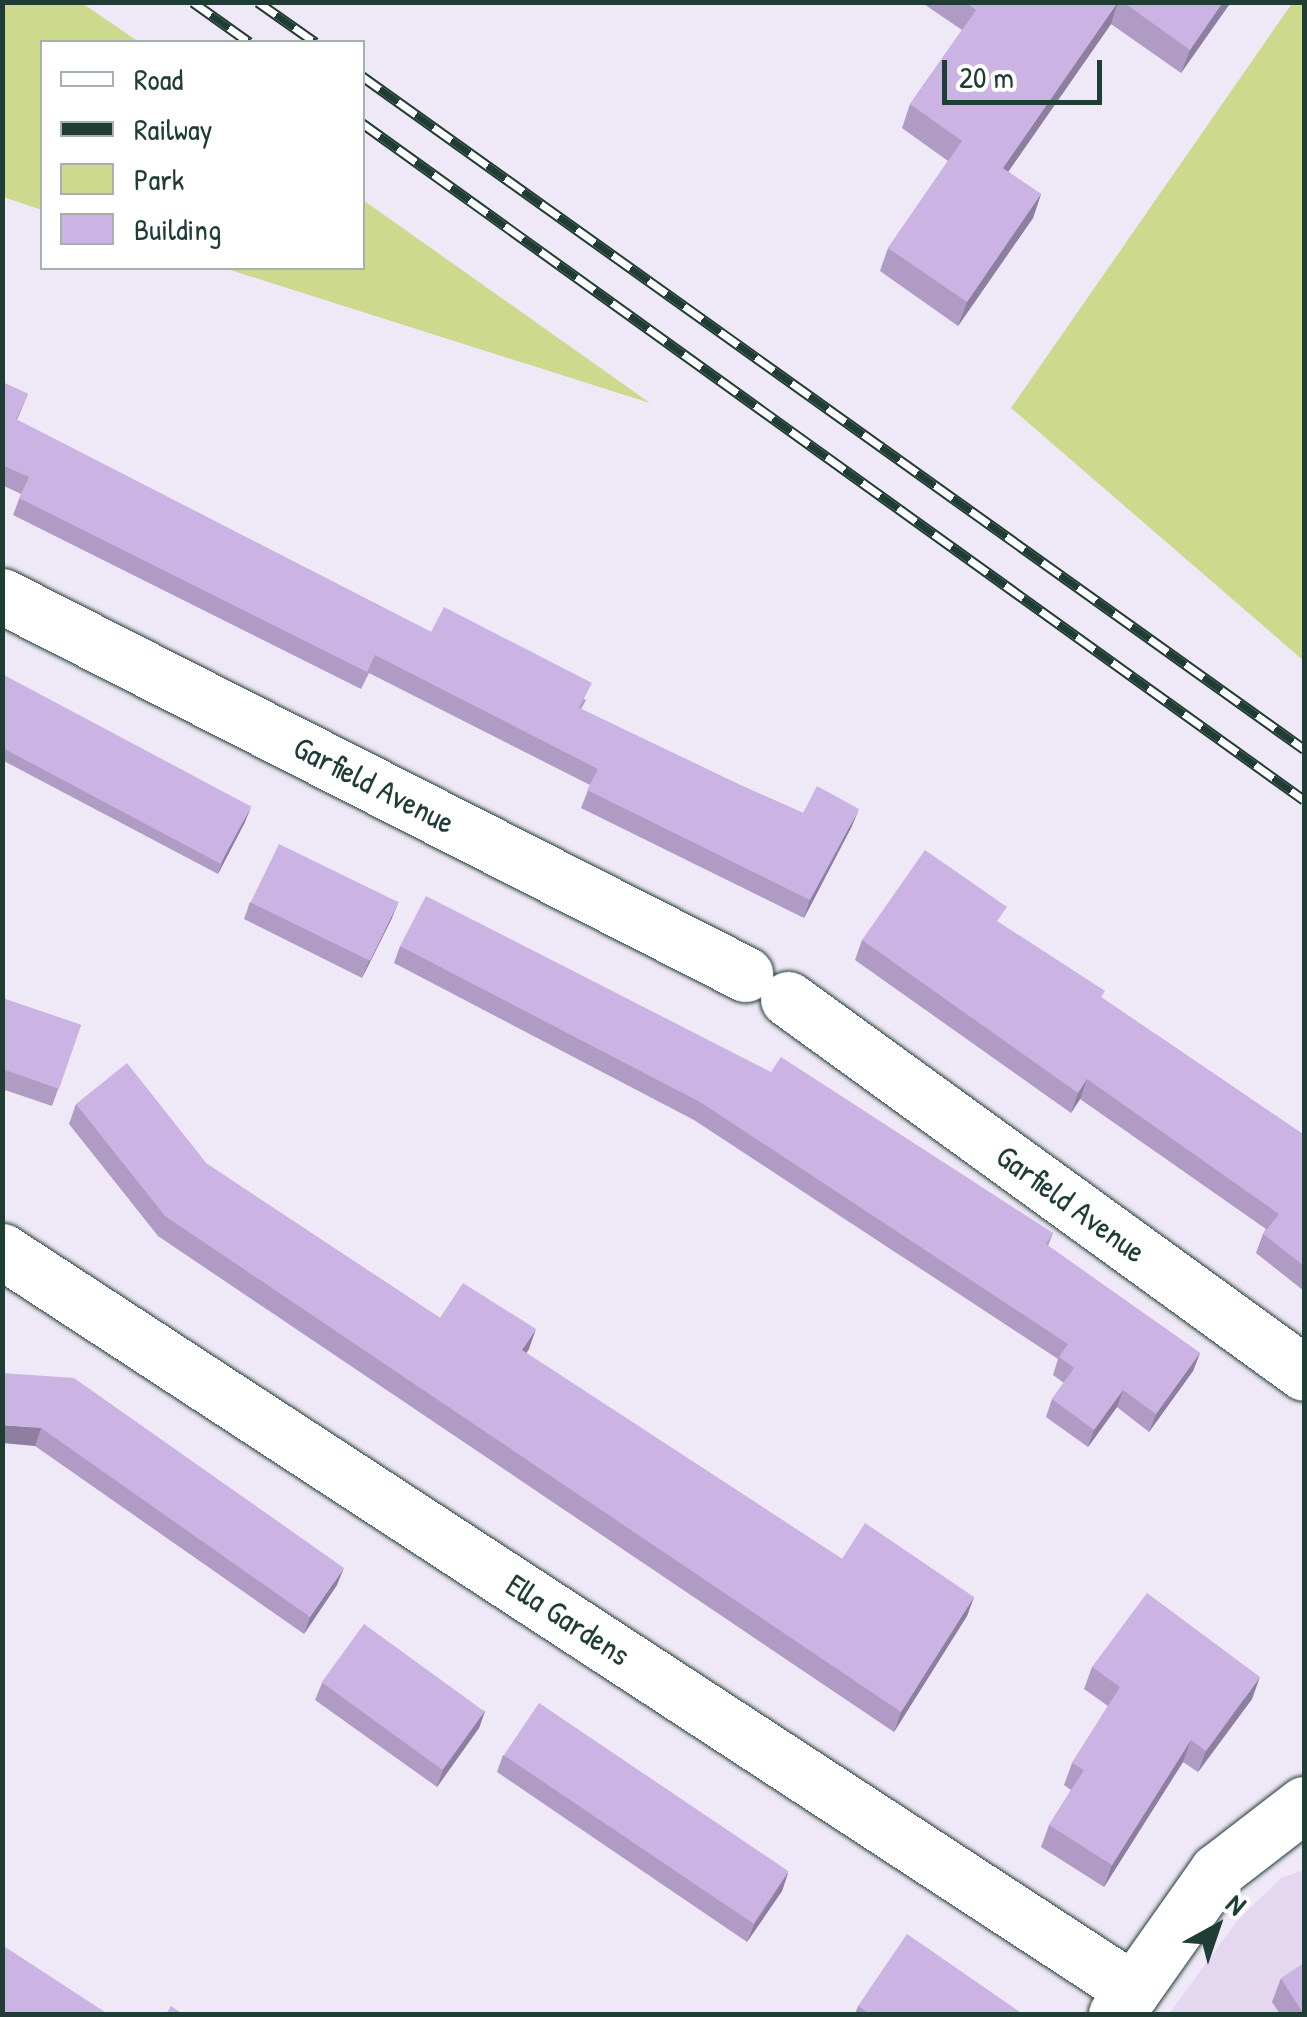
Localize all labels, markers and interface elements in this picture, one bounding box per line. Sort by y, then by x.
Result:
legend [40,40,365,270]
scale bar [947,40,1107,102]
text: 20 m [959,57,1014,97]
text: Road [134,59,183,99]
text: Railway [134,109,212,149]
text: Park [134,159,184,199]
text: Building [134,209,221,249]
street label: Garfield Avenue [287,728,461,842]
street label: Garfield Avenue [989,1137,1153,1271]
street label: Ella Gardens [499,1566,637,1674]
north arrow [1167,1877,1267,1977]
text: N [1218,1885,1254,1923]

